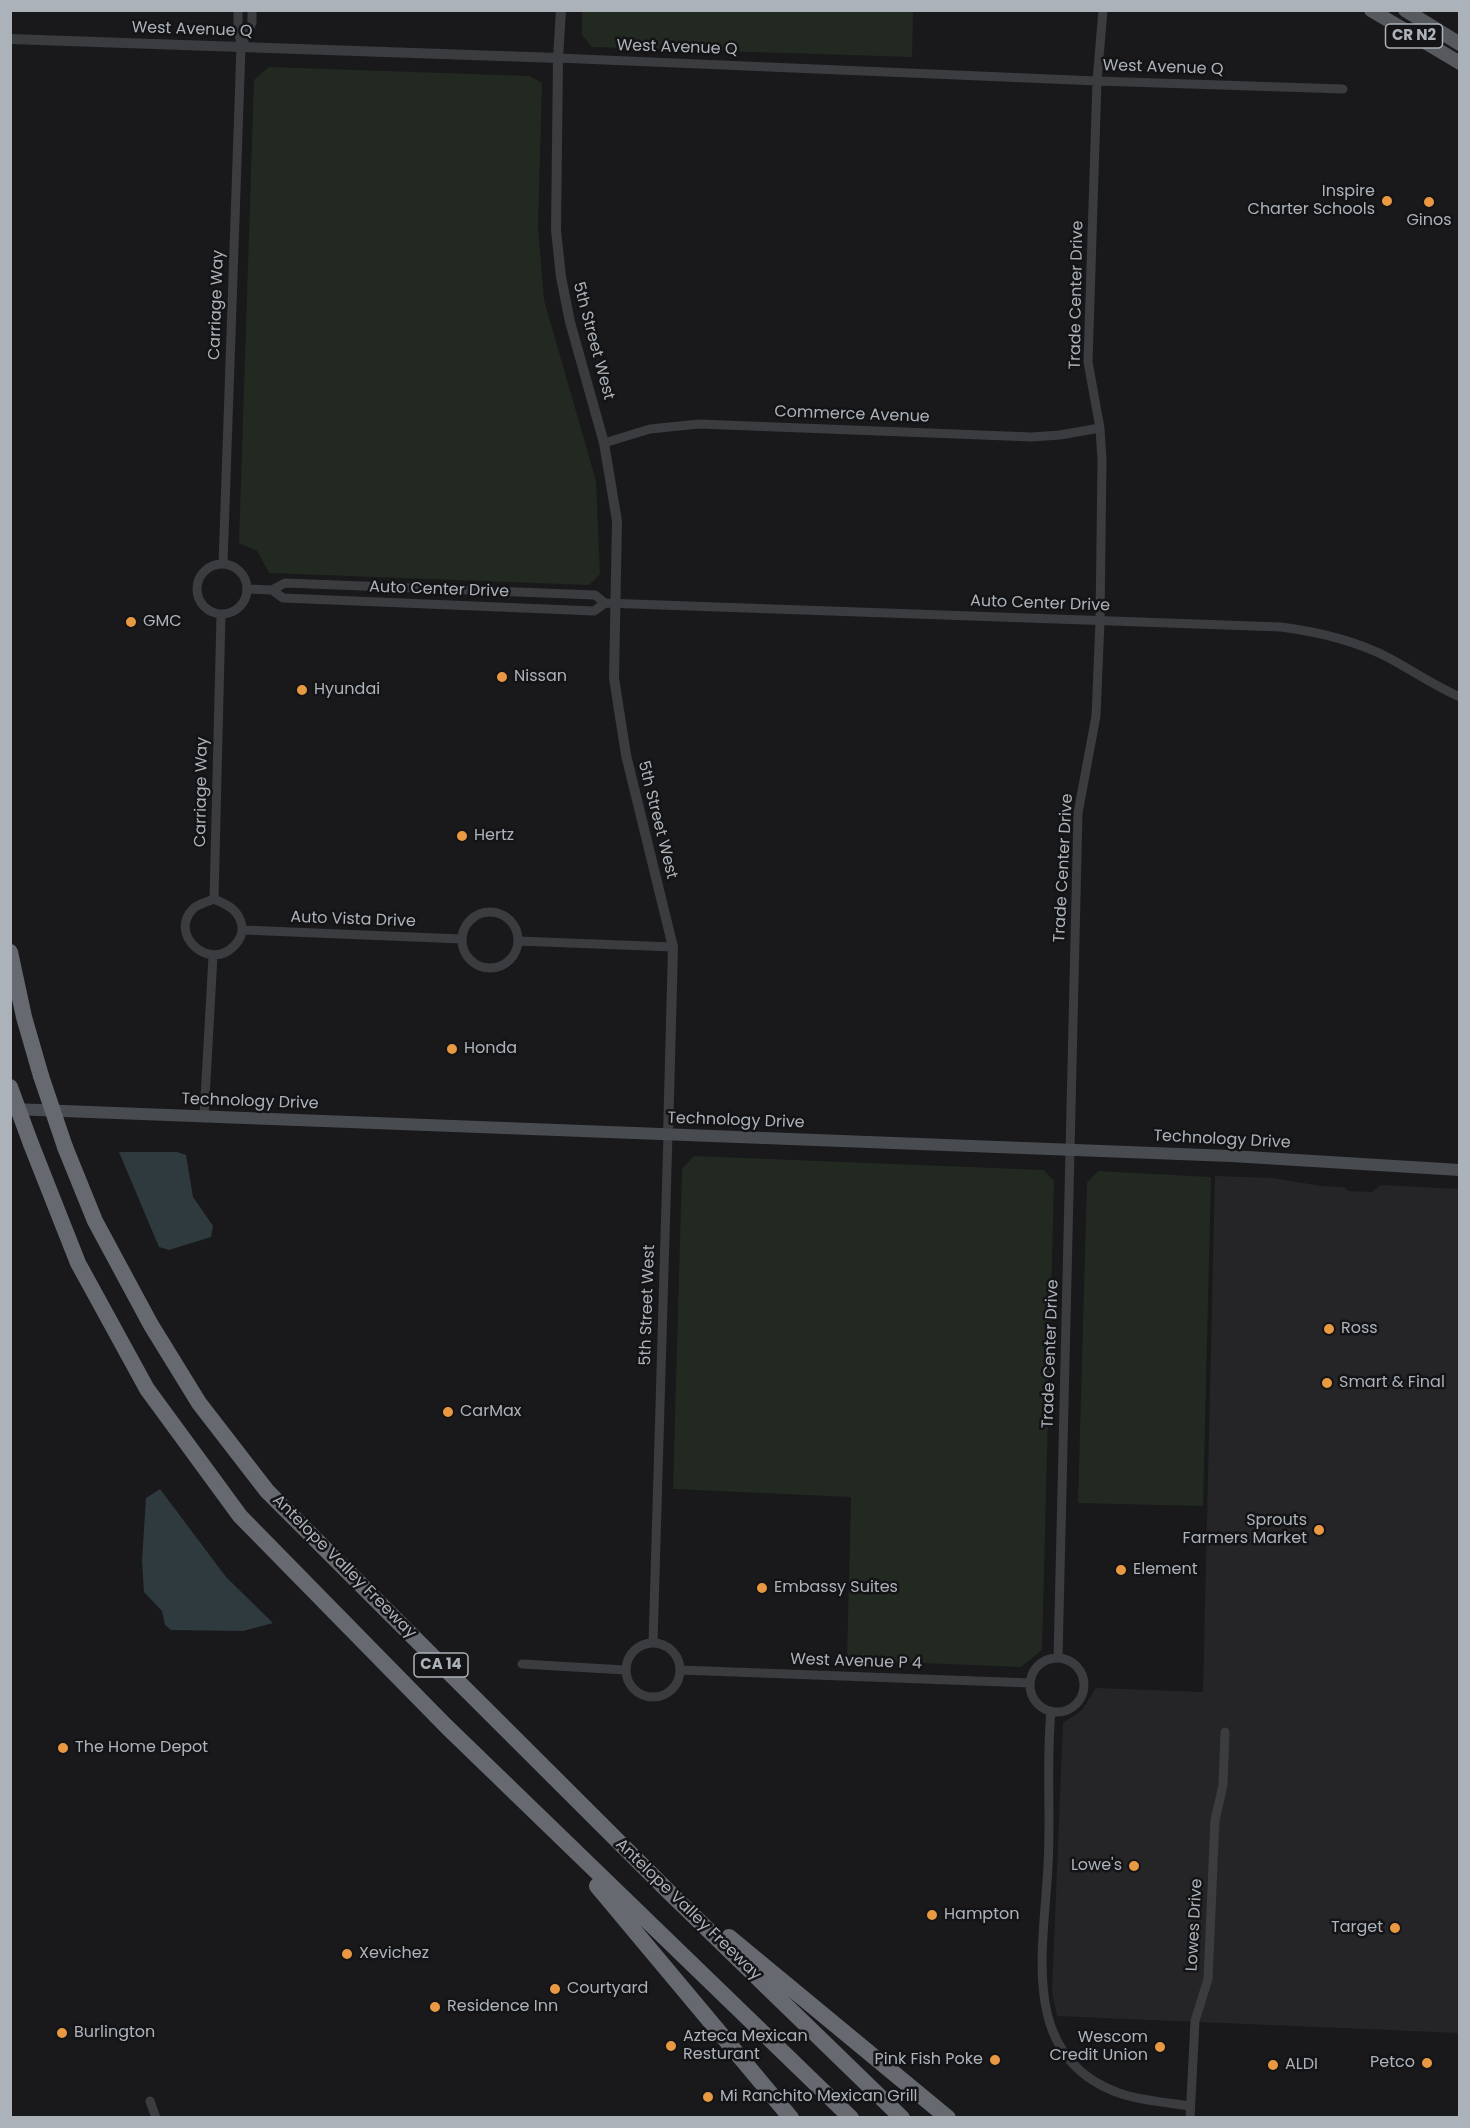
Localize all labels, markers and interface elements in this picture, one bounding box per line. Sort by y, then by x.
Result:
street label: West Avenue Q [131,18,253,42]
road number: CR N2 [1386,24,1442,48]
street label: West Avenue Q [616,36,738,60]
street label: West Avenue Q [1102,56,1224,80]
place label: Inspire Charter Schools [1248,182,1375,220]
marker: Inspire Charter Schools [1380,194,1394,208]
marker: Ginos [1422,195,1436,209]
place label: Ginos [1406,211,1452,231]
street label: Trade Center Drive [1066,220,1088,370]
street label: Carriage Way [205,250,229,360]
street label: 5th Street West [568,280,618,402]
street label: Commerce Avenue [774,403,930,427]
street label: Auto Center Drive [369,578,509,602]
street label: Auto Center Drive [970,592,1110,616]
place label: GMC [143,612,182,632]
marker: GMC [124,615,138,629]
place label: Nissan [514,667,567,687]
marker: Nissan [495,670,509,684]
place label: Hyundai [314,680,380,700]
marker: Hyundai [295,683,309,697]
street label: Carriage Way [191,737,213,847]
street label: 5th Street West [633,759,681,881]
street label: Trade Center Drive [1051,793,1077,943]
place label: Hertz [474,826,514,846]
marker: Hertz [455,829,469,843]
street label: Auto Vista Drive [290,908,416,932]
place label: Honda [464,1039,517,1059]
marker: Honda [445,1042,459,1056]
street label: Technology Drive [181,1090,319,1114]
street label: Technology Drive [667,1109,805,1133]
street label: Technology Drive [1153,1127,1291,1153]
street label: 5th Street West [636,1244,660,1366]
street label: Trade Center Drive [1039,1279,1063,1429]
place label: Ross [1341,1319,1378,1339]
marker: Ross [1322,1322,1336,1336]
place label: Smart & Final [1339,1373,1445,1393]
marker: Smart & Final [1320,1376,1334,1390]
place label: CarMax [460,1402,521,1422]
marker: CarMax [441,1405,455,1419]
street label: Antelope Valley Freeway [268,1491,420,1643]
place label: Sprouts Farmers Market [1183,1511,1307,1549]
marker: Sprouts Farmers Market [1312,1523,1326,1537]
place label: Element [1133,1560,1198,1580]
marker: Element [1114,1563,1128,1577]
place label: Embassy Suites [774,1578,898,1598]
marker: Embassy Suites [755,1581,769,1595]
street label: West Avenue P 4 [790,1650,922,1674]
road number: CA 14 [414,1653,468,1677]
place label: The Home Depot [75,1738,208,1758]
marker: The Home Depot [56,1741,70,1755]
street label: Antelope Valley Freeway [611,1835,765,1985]
place label: Lowe's [1071,1856,1122,1876]
marker: Lowe's [1127,1859,1141,1873]
street label: Lowes Drive [1183,1878,1207,1972]
place label: Hampton [944,1905,1019,1925]
marker: Hampton [925,1908,939,1922]
place label: Target [1331,1918,1383,1938]
marker: Target [1388,1921,1402,1935]
place label: Xevichez [359,1944,429,1964]
marker: Xevichez [340,1947,354,1961]
place label: Courtyard [567,1979,648,1999]
marker: Courtyard [548,1982,562,1996]
place label: Residence Inn [447,1997,558,2017]
marker: Residence Inn [428,2000,442,2014]
place label: Burlington [74,2023,155,2043]
marker: Burlington [55,2026,69,2040]
place label: Azteca Mexican Resturant [683,2027,808,2065]
place label: Wescom Credit Union [1049,2028,1148,2066]
marker: Azteca Mexican Resturant [664,2039,678,2053]
marker: Wescom Credit Union [1153,2040,1167,2054]
place label: Pink Fish Poke [875,2050,983,2070]
marker: Pink Fish Poke [988,2053,1002,2067]
place label: Petco [1370,2053,1415,2073]
place label: ALDI [1285,2055,1318,2075]
marker: Petco [1420,2056,1434,2070]
marker: ALDI [1266,2058,1280,2072]
place label: Mi Ranchito Mexican Grill [720,2087,918,2107]
marker: Mi Ranchito Mexican Grill [701,2090,715,2104]

